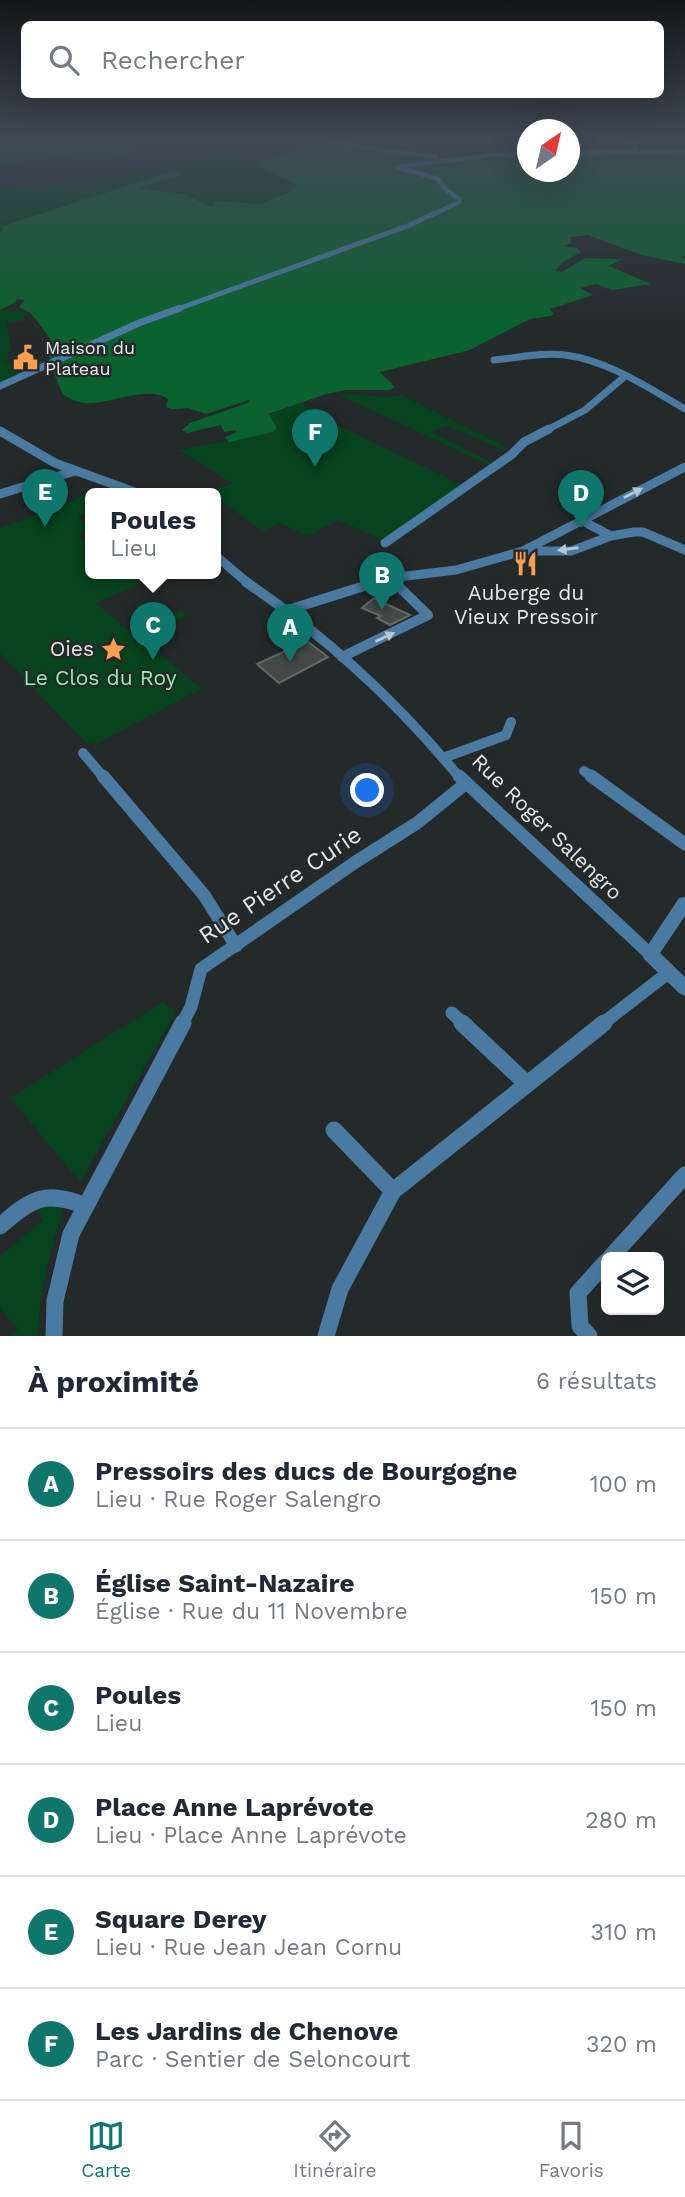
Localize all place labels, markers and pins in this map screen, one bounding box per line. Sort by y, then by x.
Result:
place label: Maison du Plateau [45,337,135,379]
public building icon: Maison du Plateau [11,344,39,372]
pin: F [292,409,338,467]
pin: E [22,469,68,527]
pin: D [558,470,604,528]
restaurant icon: Auberge du Vieux Pressoir [512,550,540,578]
pin: B [359,552,405,610]
place label: Auberge du Vieux Pressoir [454,580,599,629]
pin: C [130,602,176,660]
pin: A [267,604,313,662]
place icon: Oies [100,635,128,663]
place label: Oies [50,636,94,661]

